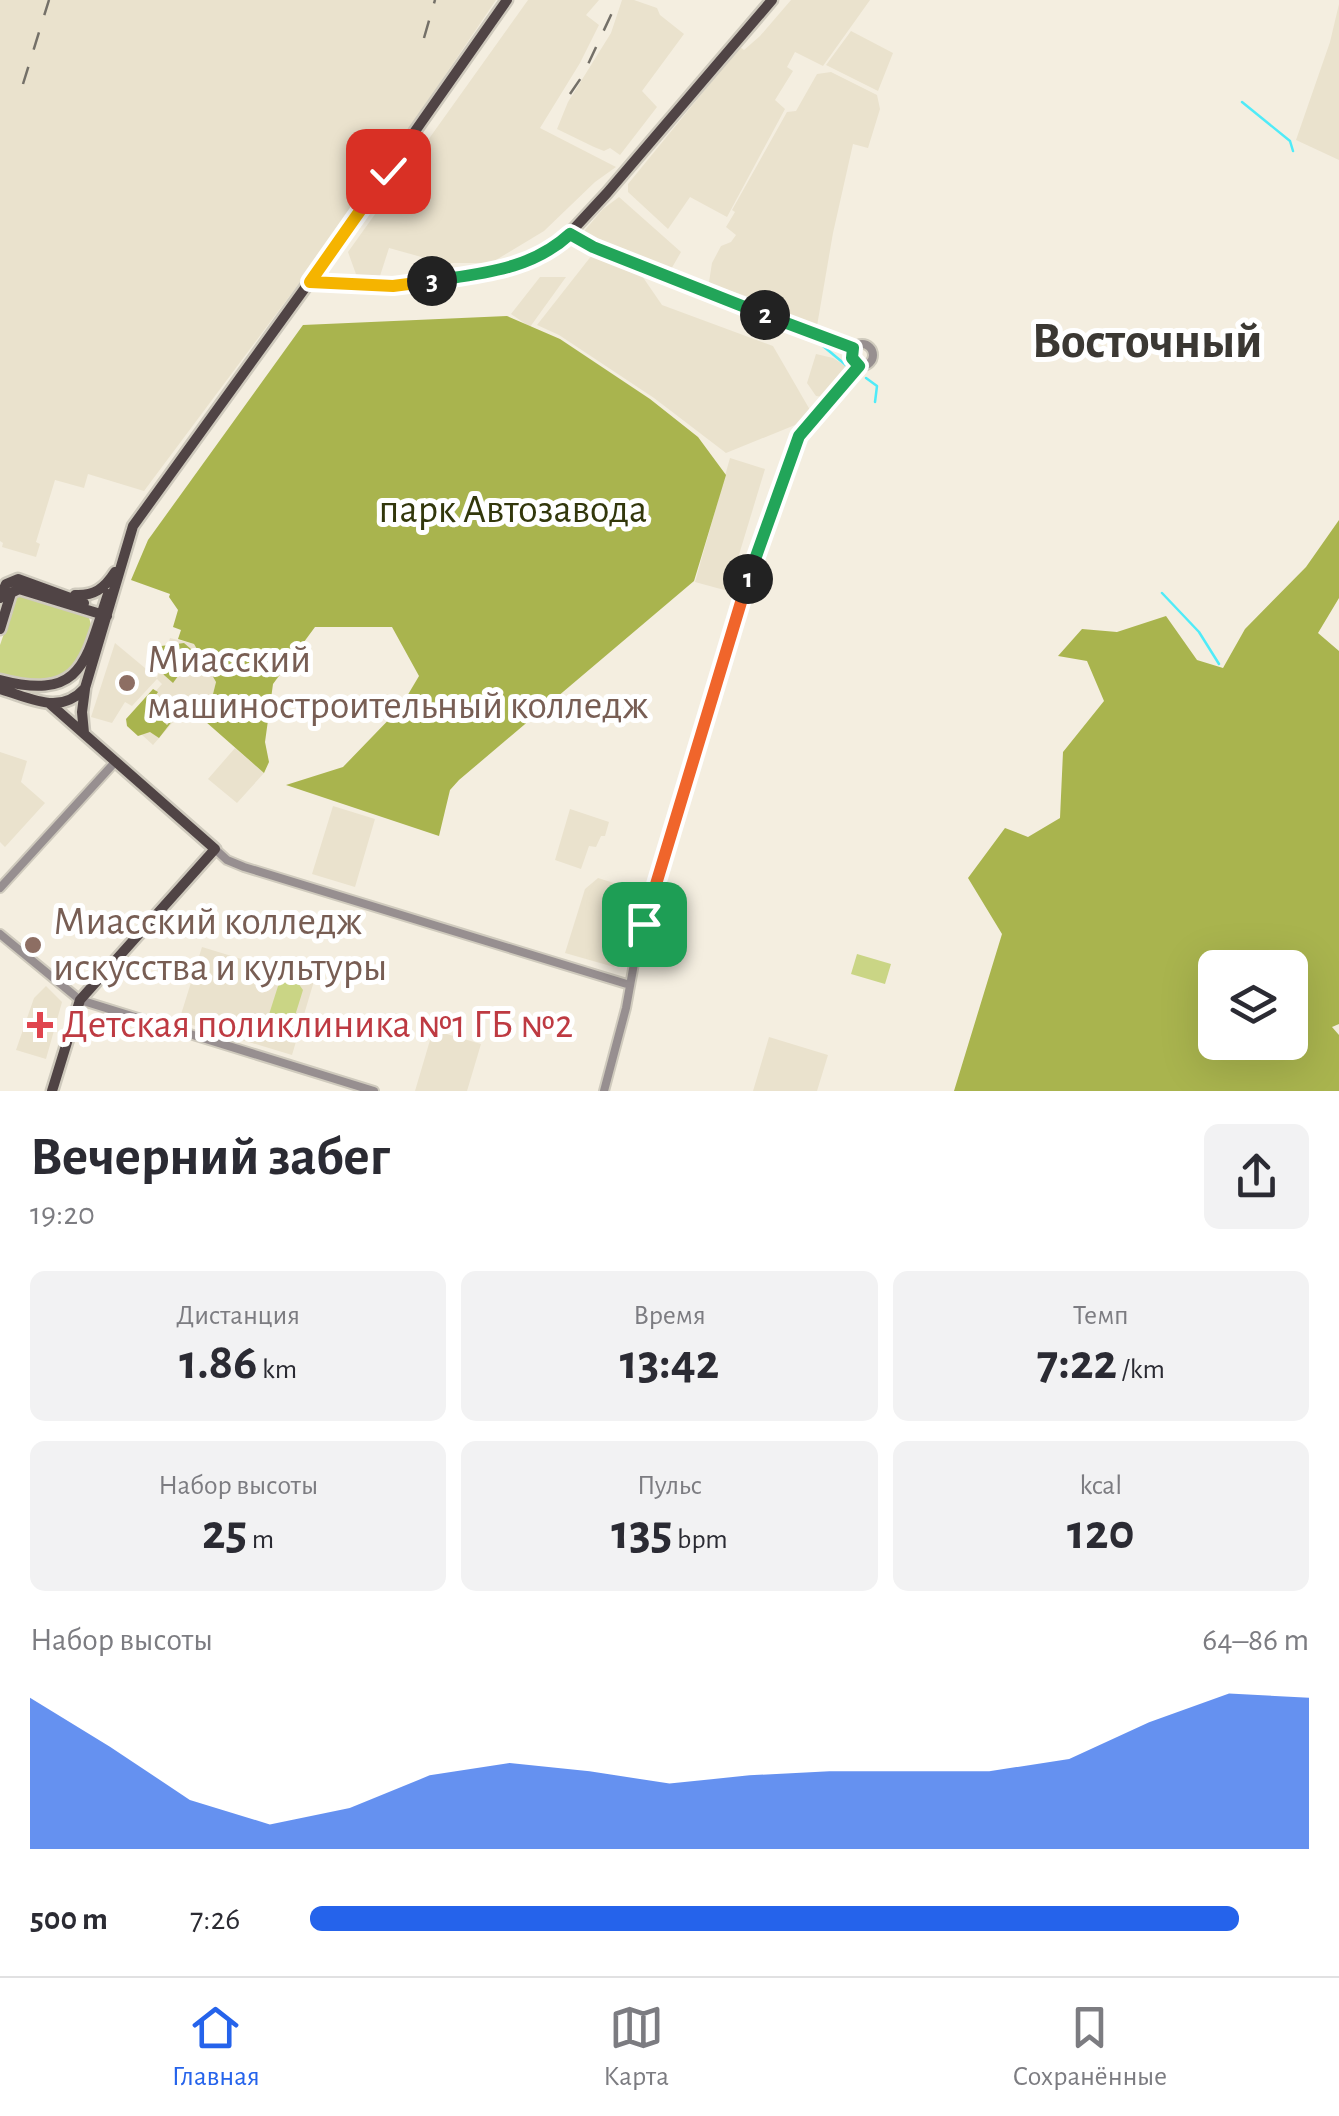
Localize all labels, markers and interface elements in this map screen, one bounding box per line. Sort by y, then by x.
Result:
pin [346,129,431,214]
icon: check [361,144,416,199]
pin: 3 [407,256,457,306]
text: 3 [426,267,438,295]
pin: 2 [740,290,790,340]
text: 2 [758,301,772,329]
district label: Восточный [1032,317,1262,367]
park label: парк Автозавода [379,490,647,530]
pin: 1 [723,554,773,604]
text: 1 [743,565,753,593]
place label: Миасский машиностроительный колледж [147,640,648,726]
marker: Миасский машиностроительный колледж [116,672,138,694]
pin [602,882,687,967]
icon: arrive [617,897,672,952]
place label: Миасский колледж искусства и культуры [53,902,387,988]
marker: Миасский колледж искусства и культуры [22,934,44,956]
map controls [1198,950,1308,1060]
button: layers [1198,950,1308,1060]
place label: Детская поликлиника №1 ГБ №2 [62,1005,573,1045]
marker: Детская поликлиника №1 ГБ №2 [27,1012,53,1038]
button: share [1204,1124,1309,1229]
text: Вечерний забег [30,1130,390,1185]
text: 19:20 [30,1198,95,1230]
text: Дистанция [176,1302,300,1330]
text: Время [633,1302,706,1330]
text: Темп [1073,1302,1129,1330]
text: 1.86 [179,1338,257,1388]
text: 13:42 [620,1338,719,1388]
text: 7:22 [1037,1338,1117,1388]
text: km [257,1356,297,1384]
text: /km [1117,1356,1165,1384]
text: Набор высоты [158,1472,318,1500]
text: Пульс [637,1472,702,1500]
text: kcal [1079,1472,1122,1500]
text: 25 [202,1508,247,1558]
text: 135 [611,1508,672,1558]
text: 120 [1067,1508,1135,1558]
text: m [247,1526,274,1554]
text: bpm [672,1526,728,1554]
text: Набор высоты [30,1624,213,1656]
text: 64–86 m [1202,1624,1309,1656]
text: 500 m [30,1903,108,1935]
text: 7:26 [190,1903,240,1935]
tab: Главная [172,2000,260,2094]
tab: Карта [603,2000,669,2094]
tab: Сохранённые [1012,2000,1167,2094]

